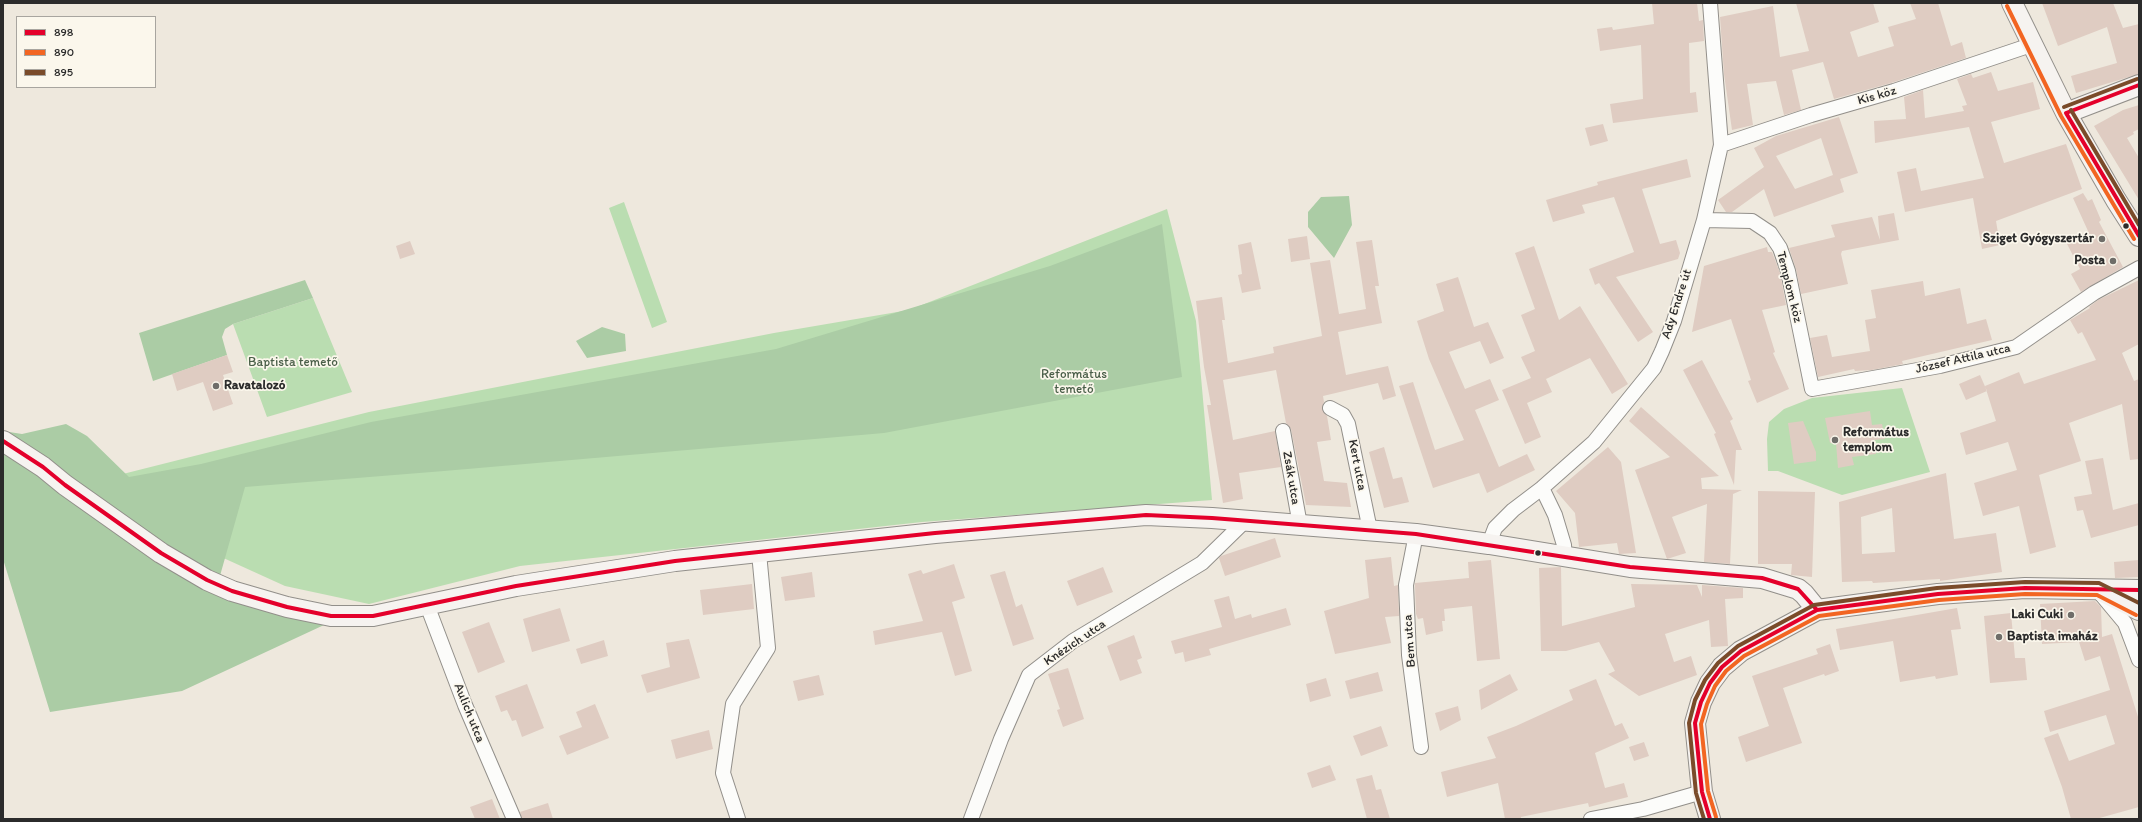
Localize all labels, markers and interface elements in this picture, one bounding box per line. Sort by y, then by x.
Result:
legend [16,16,156,88]
text: 898 [54,25,73,39]
text: 890 [54,45,74,59]
text: 895 [54,65,73,79]
street label: Kis köz [1856,83,1898,109]
unlabelled marker [2121,221,2131,231]
place label: Sziget Gyógyszertár [1983,231,2094,247]
marker: Sziget Gyógyszertár [2097,234,2107,244]
street label: Templom köz [1773,250,1805,324]
place label: Posta [2074,253,2105,269]
marker: Posta [2108,256,2118,266]
street label: Ady Endre út [1658,267,1696,341]
street label: József Attila utca [1914,341,2012,377]
park label: Baptista temető [248,355,338,371]
park label: Református temető [1041,367,1107,398]
place label: Ravatalozó [224,378,285,394]
marker: Ravatalozó [211,381,221,391]
place label: Református templom [1843,425,1909,456]
marker: Református templom [1830,435,1840,445]
street label: Kert utca [1344,438,1370,492]
street label: Zsák utca [1279,450,1303,506]
unlabelled marker [1533,548,1543,558]
place label: Laki Cuki [2011,607,2063,623]
marker: Laki Cuki [2066,610,2076,620]
street label: Bem utca [1400,614,1420,668]
street label: Knézich utca [1041,617,1109,669]
place label: Baptista imaház [2007,629,2098,645]
marker: Baptista imaház [1994,632,2004,642]
street label: Aulich utca [450,681,488,745]

